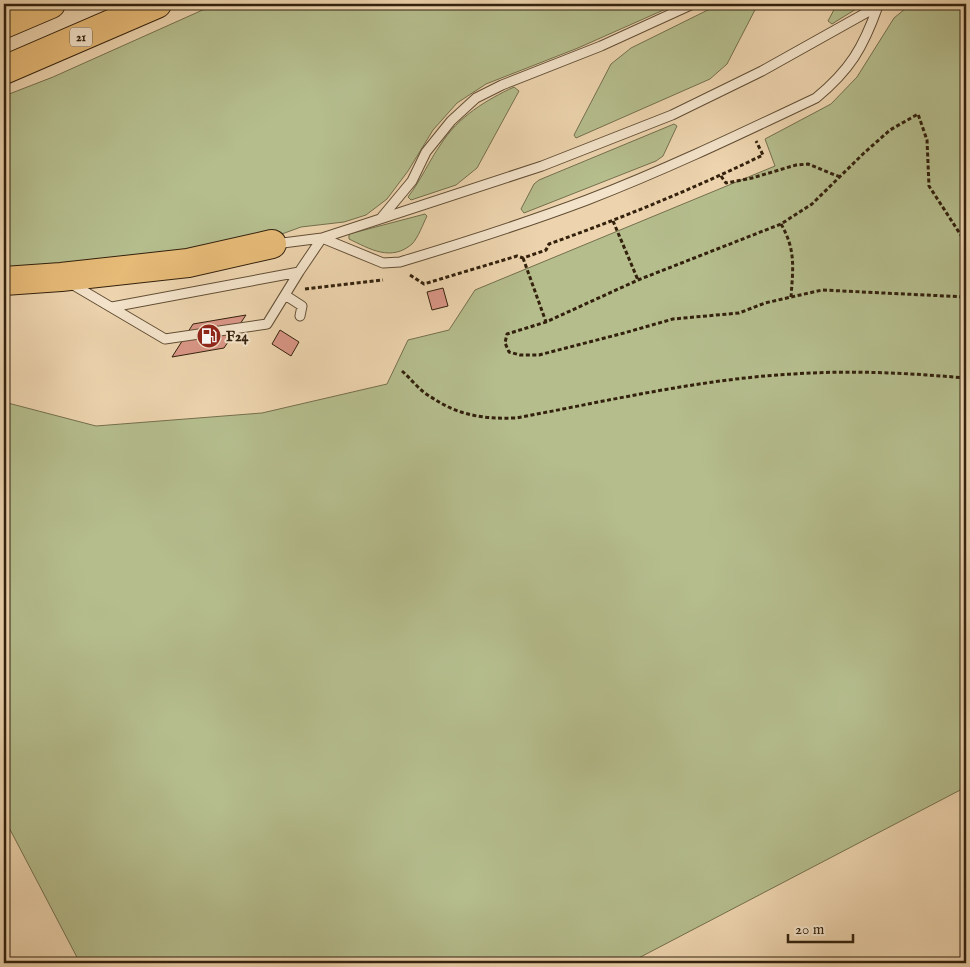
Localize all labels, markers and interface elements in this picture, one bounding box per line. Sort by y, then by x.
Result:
road number: 21 [70,28,92,46]
fuel station icon: F24 [196,323,222,349]
place label: F24 [226,328,249,346]
scale bar [788,912,852,944]
text: 20 m [795,920,825,939]

